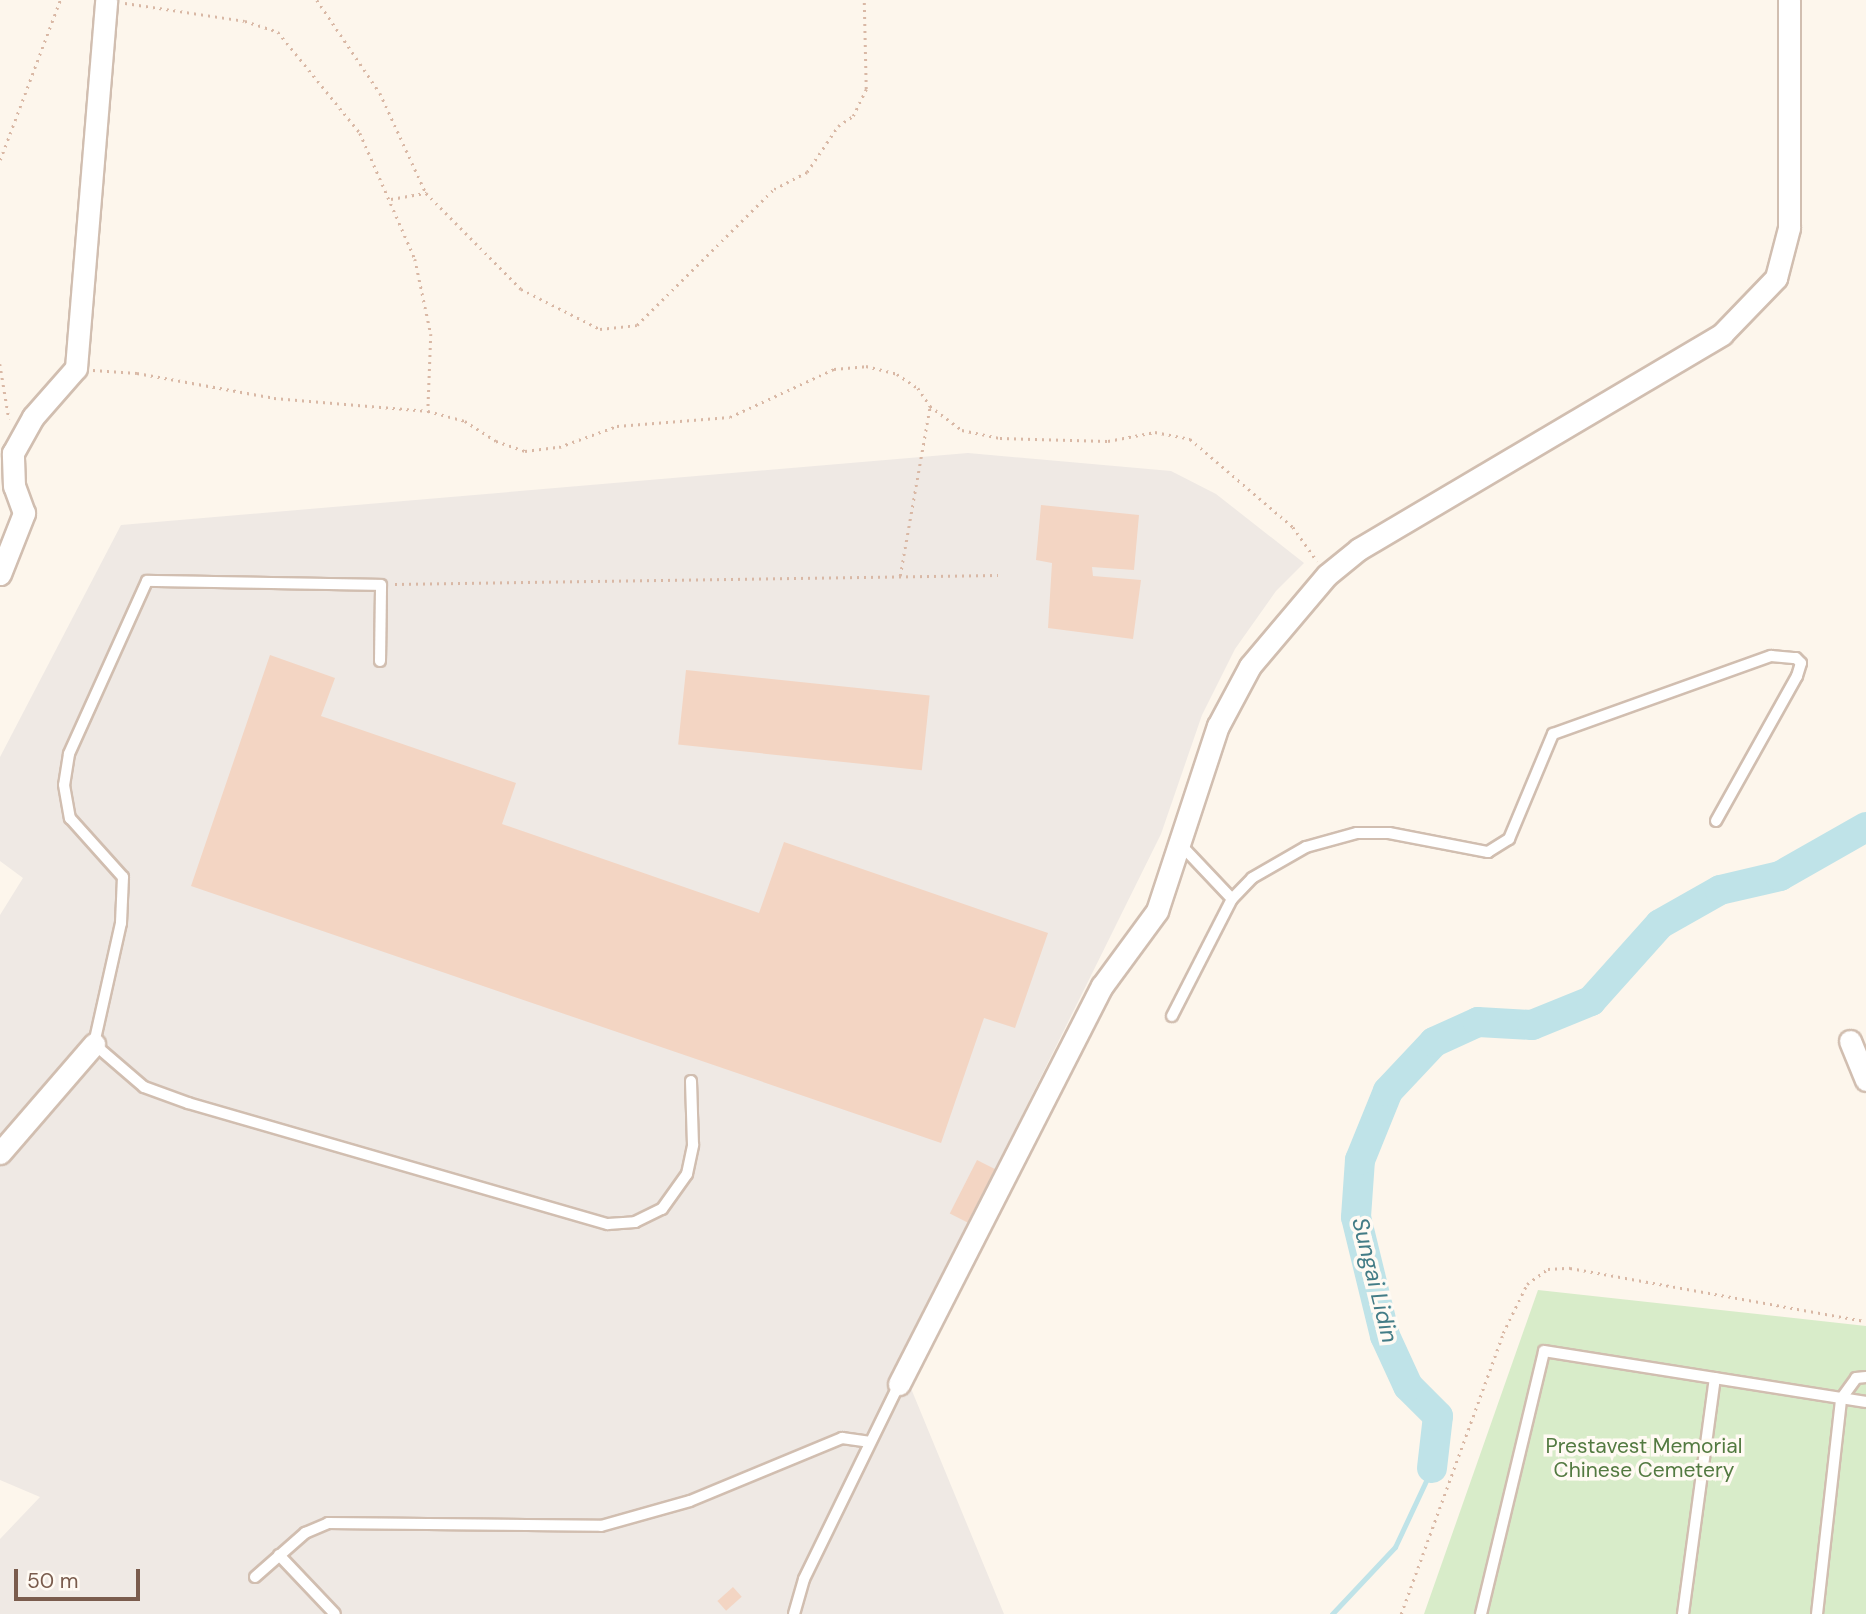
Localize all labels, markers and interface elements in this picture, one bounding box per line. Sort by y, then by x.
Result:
water label: Sungai Lidin [1346,1215,1404,1345]
park label: Prestavest Memorial Chinese Cemetery [1546,1433,1742,1483]
scale bar [18,1554,144,1598]
text: 50 m [27,1567,78,1595]

